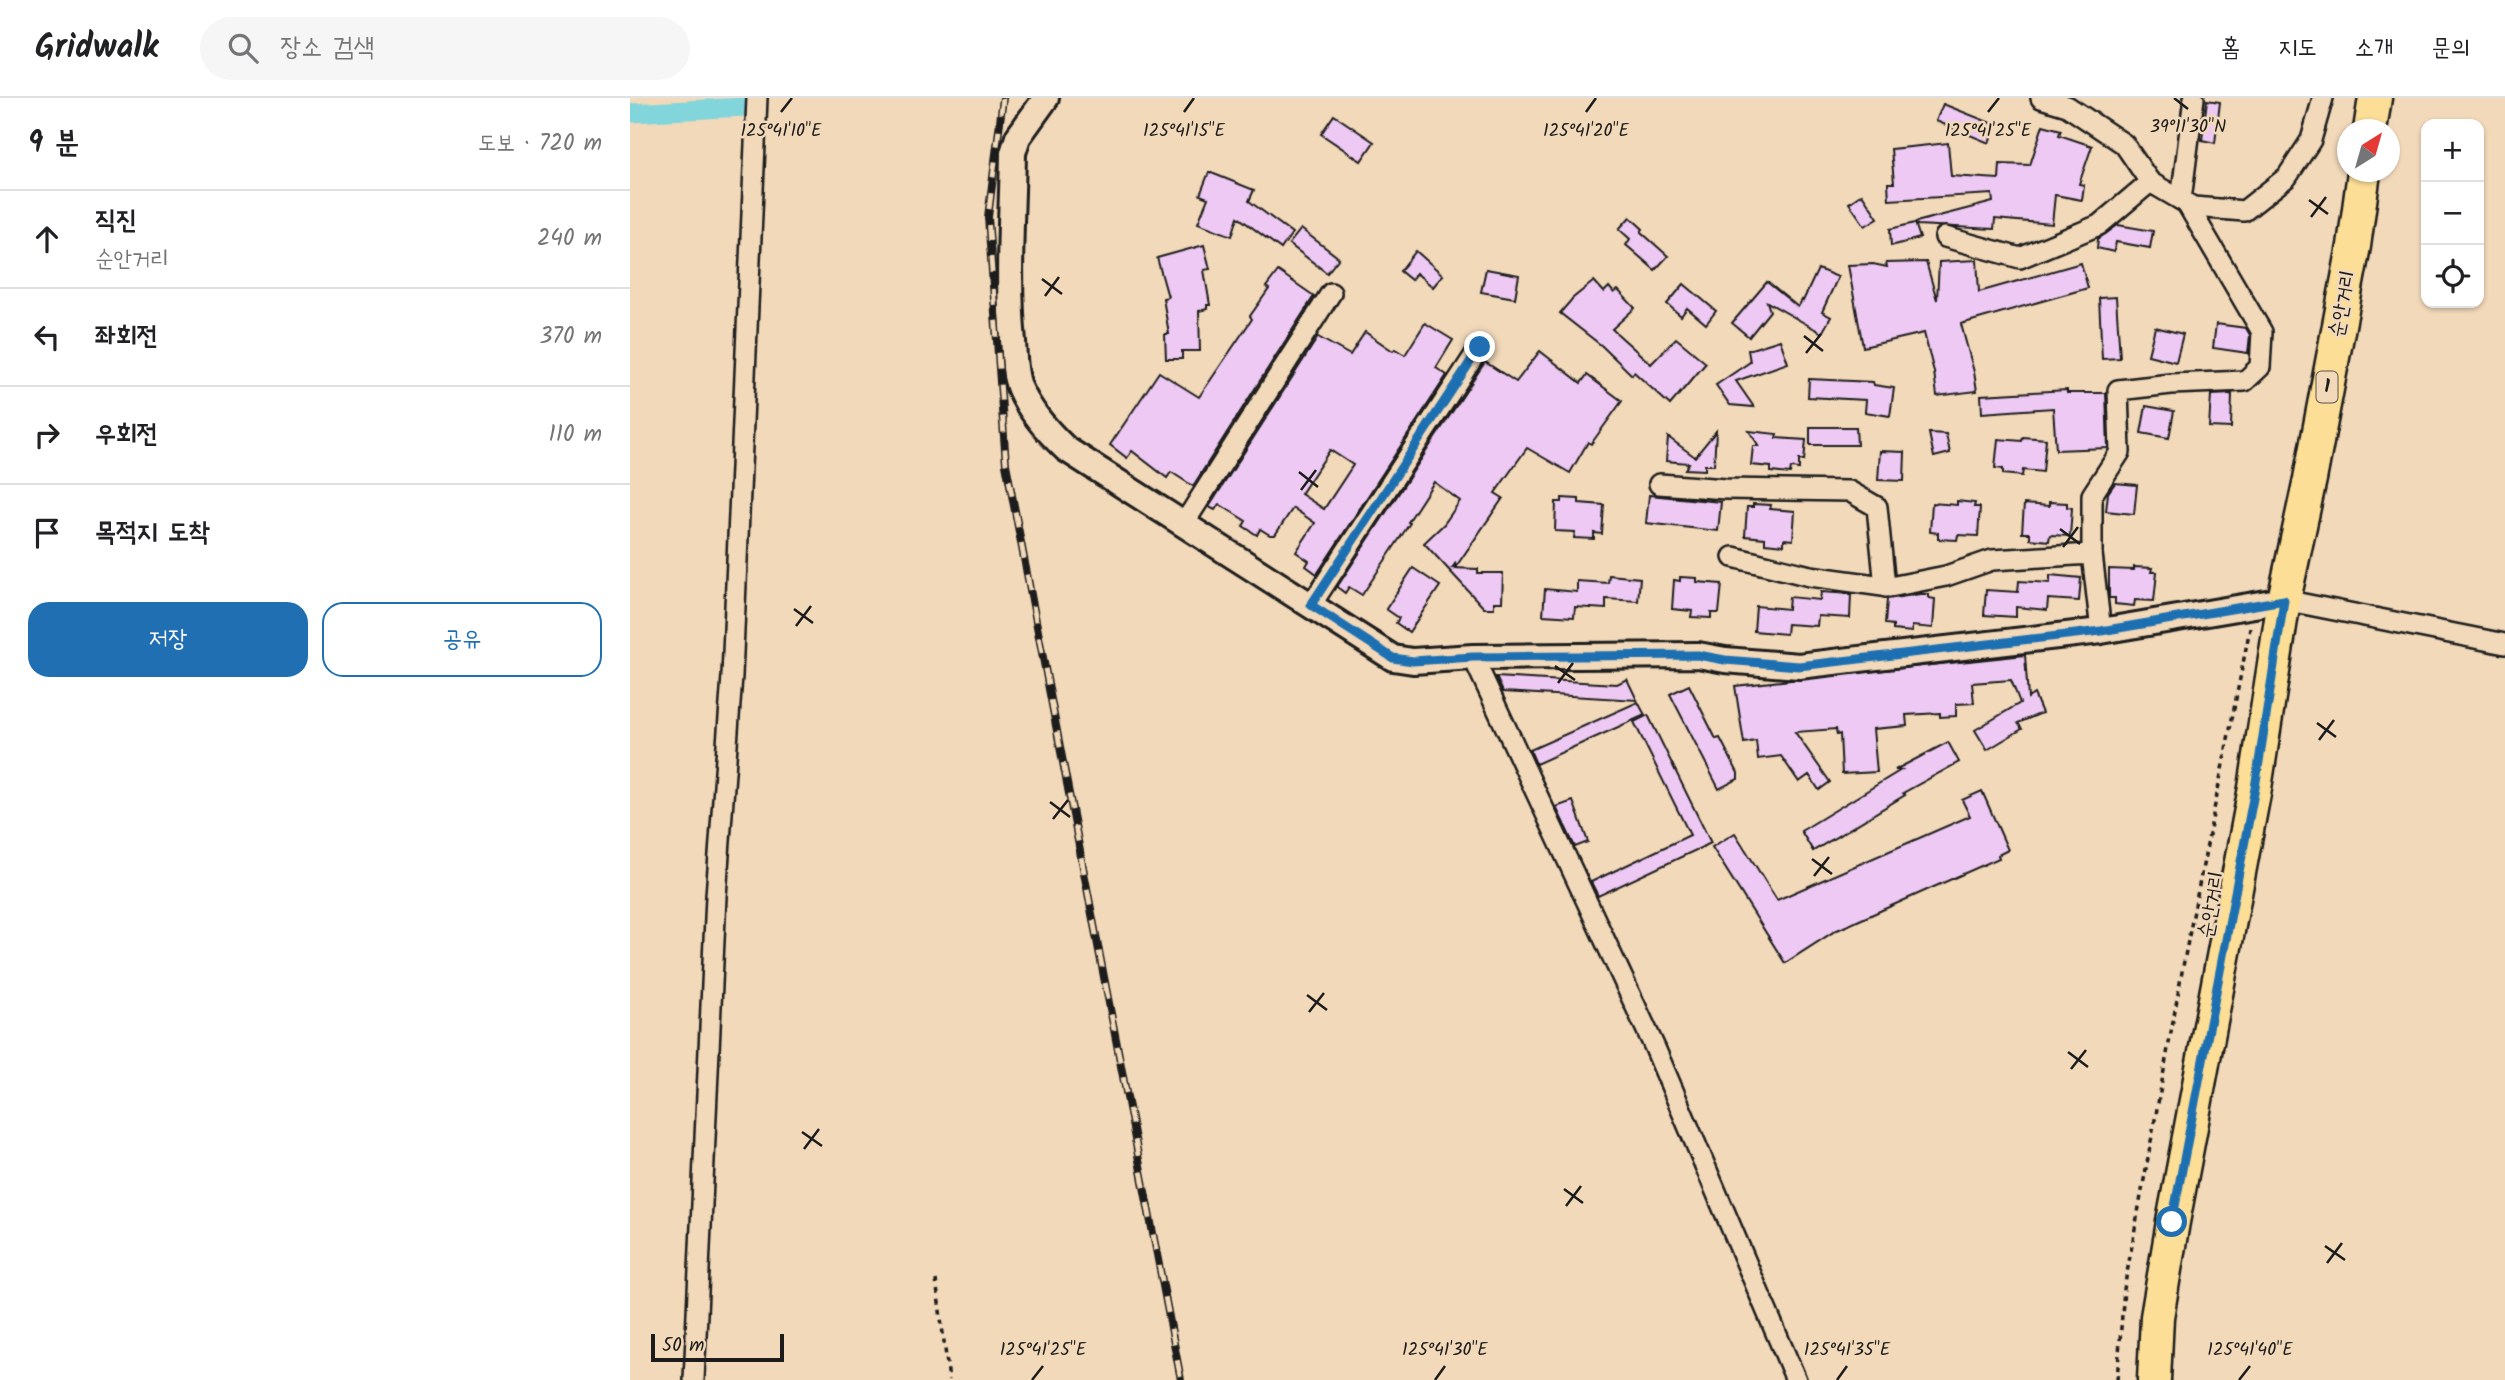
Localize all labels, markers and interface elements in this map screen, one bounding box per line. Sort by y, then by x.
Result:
search box [200,17,690,80]
text: Gridwalk [35,22,158,75]
text: 장소 검색 [280,27,374,69]
icon: search [224,29,262,67]
text: 홈 [2221,29,2240,68]
text: 지도 [2278,29,2317,68]
text: 소개 [2355,29,2393,68]
text: 문의 [2431,29,2470,68]
text: 39°11'30"N [2150,113,2226,142]
text: 125°41'10"E [740,117,822,146]
text: 125°41'15"E [1143,117,1225,146]
text: 125°41'20"E [1543,117,1629,146]
text: 125°41'25"E [1945,117,2032,146]
north arrow [2337,119,2400,182]
map controls [2421,119,2484,308]
button: + [2421,119,2484,182]
text: 9 분 [28,120,79,168]
text: 도보 · 720 m [478,126,602,162]
button: − [2421,182,2484,245]
text: 직진 [95,200,137,242]
icon: ahead [28,220,66,258]
text: 240 m [537,221,602,257]
text: 순안거리 [95,242,169,278]
button: locate [2421,245,2484,308]
street label: 순안거리 [2320,268,2366,340]
text: 좌회전 [95,316,158,358]
icon: left [28,318,66,356]
text: 370 m [539,319,602,355]
route end [1464,331,1495,362]
road number: 1 [2316,372,2338,402]
text: 우회전 [95,414,158,456]
icon: right [28,416,66,454]
text: 110 m [549,417,602,453]
text: 목적지 도착 [95,512,210,554]
icon: arrive [28,514,66,552]
button: 저장 [28,602,308,677]
button: 공유 [322,602,602,677]
street label: 순안거리 [2190,869,2234,941]
route start [2156,1206,2187,1237]
scale bar [651,1331,784,1363]
text: 50 m [662,1331,704,1361]
text: 125°41'25"E [1000,1336,1087,1365]
text: 125°41'30"E [1402,1336,1488,1365]
text: 125°41'35"E [1804,1336,1891,1365]
text: 125°41'40"E [2207,1336,2293,1365]

